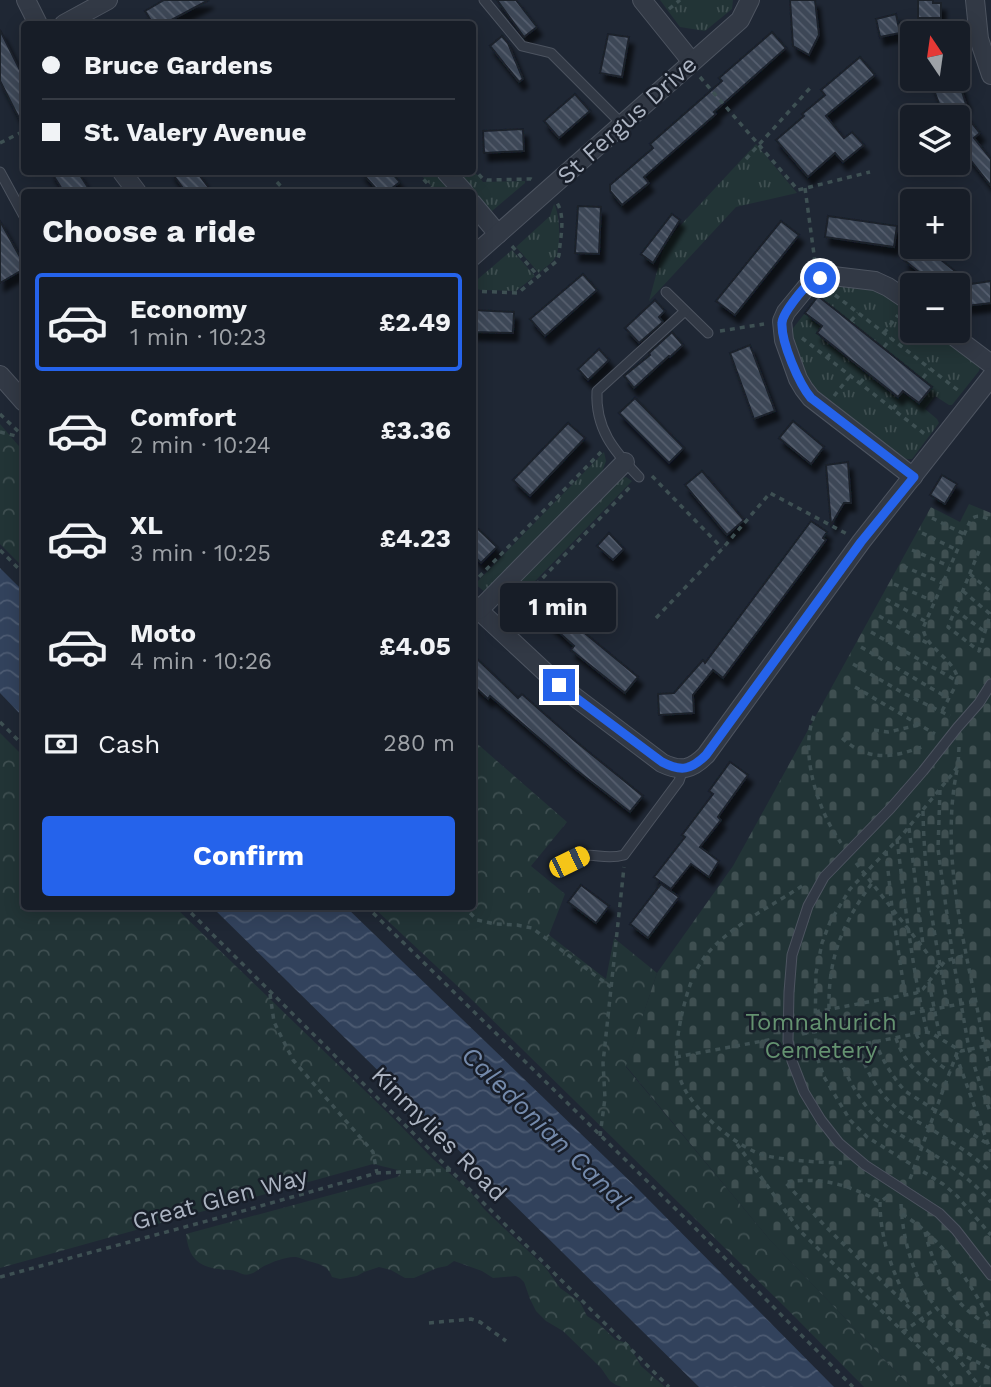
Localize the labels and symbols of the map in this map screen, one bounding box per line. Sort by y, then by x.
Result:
north arrow [900,21,970,91]
street label: St Fergus Drive [551,50,703,190]
route start [804,262,836,294]
callout: 1 min [501,584,617,632]
route end [543,669,575,701]
car [546,843,593,881]
park label: Tomnahurich Cemetery [745,1008,897,1064]
water label: Caledonian Canal [455,1040,637,1216]
street label: Kinmylies Road [366,1061,512,1207]
street label: Great Glen Way [129,1162,311,1236]

